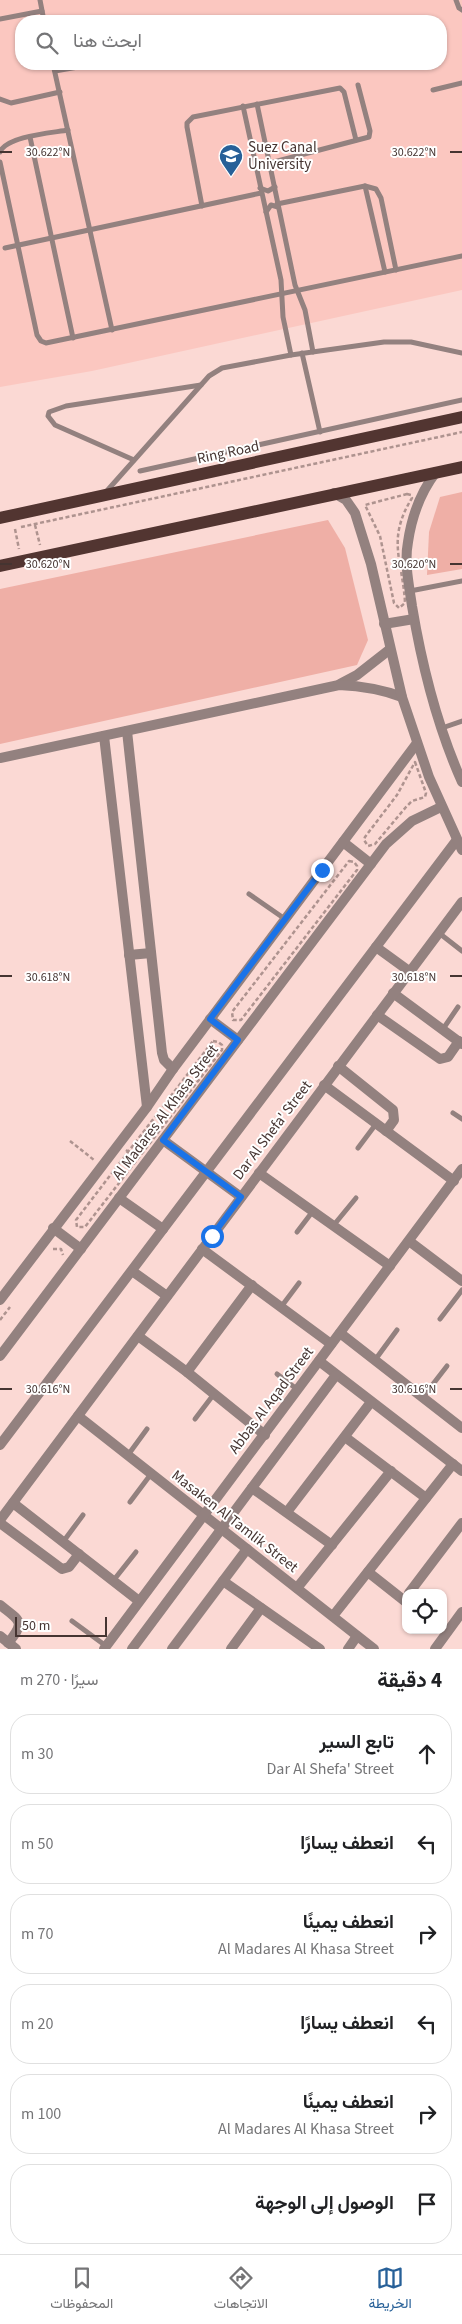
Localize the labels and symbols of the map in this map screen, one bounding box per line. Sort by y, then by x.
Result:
place label: Suez Canal University [248,137,317,175]
school or university icon: Suez Canal University [218,143,244,177]
text: 30.622°N [26,144,70,161]
text: 30.622°N [392,144,436,161]
street label: Ring Road [195,436,261,469]
text: 30.620°N [26,556,70,573]
text: 30.620°N [392,556,436,573]
route end [311,859,334,882]
text: 30.618°N [26,969,70,986]
text: 30.618°N [392,969,436,986]
street label: Al Madares Al Khasa Street [107,1040,223,1184]
street label: Dar Al Shefa' Street [228,1076,317,1184]
route start [201,1225,224,1248]
street label: Abbas Al Aqad Street [224,1342,319,1458]
text: 30.616°N [26,1381,70,1398]
text: 30.616°N [392,1381,436,1398]
street label: Masaken Al Tamlik Street [167,1465,302,1578]
scale bar [15,1614,108,1637]

